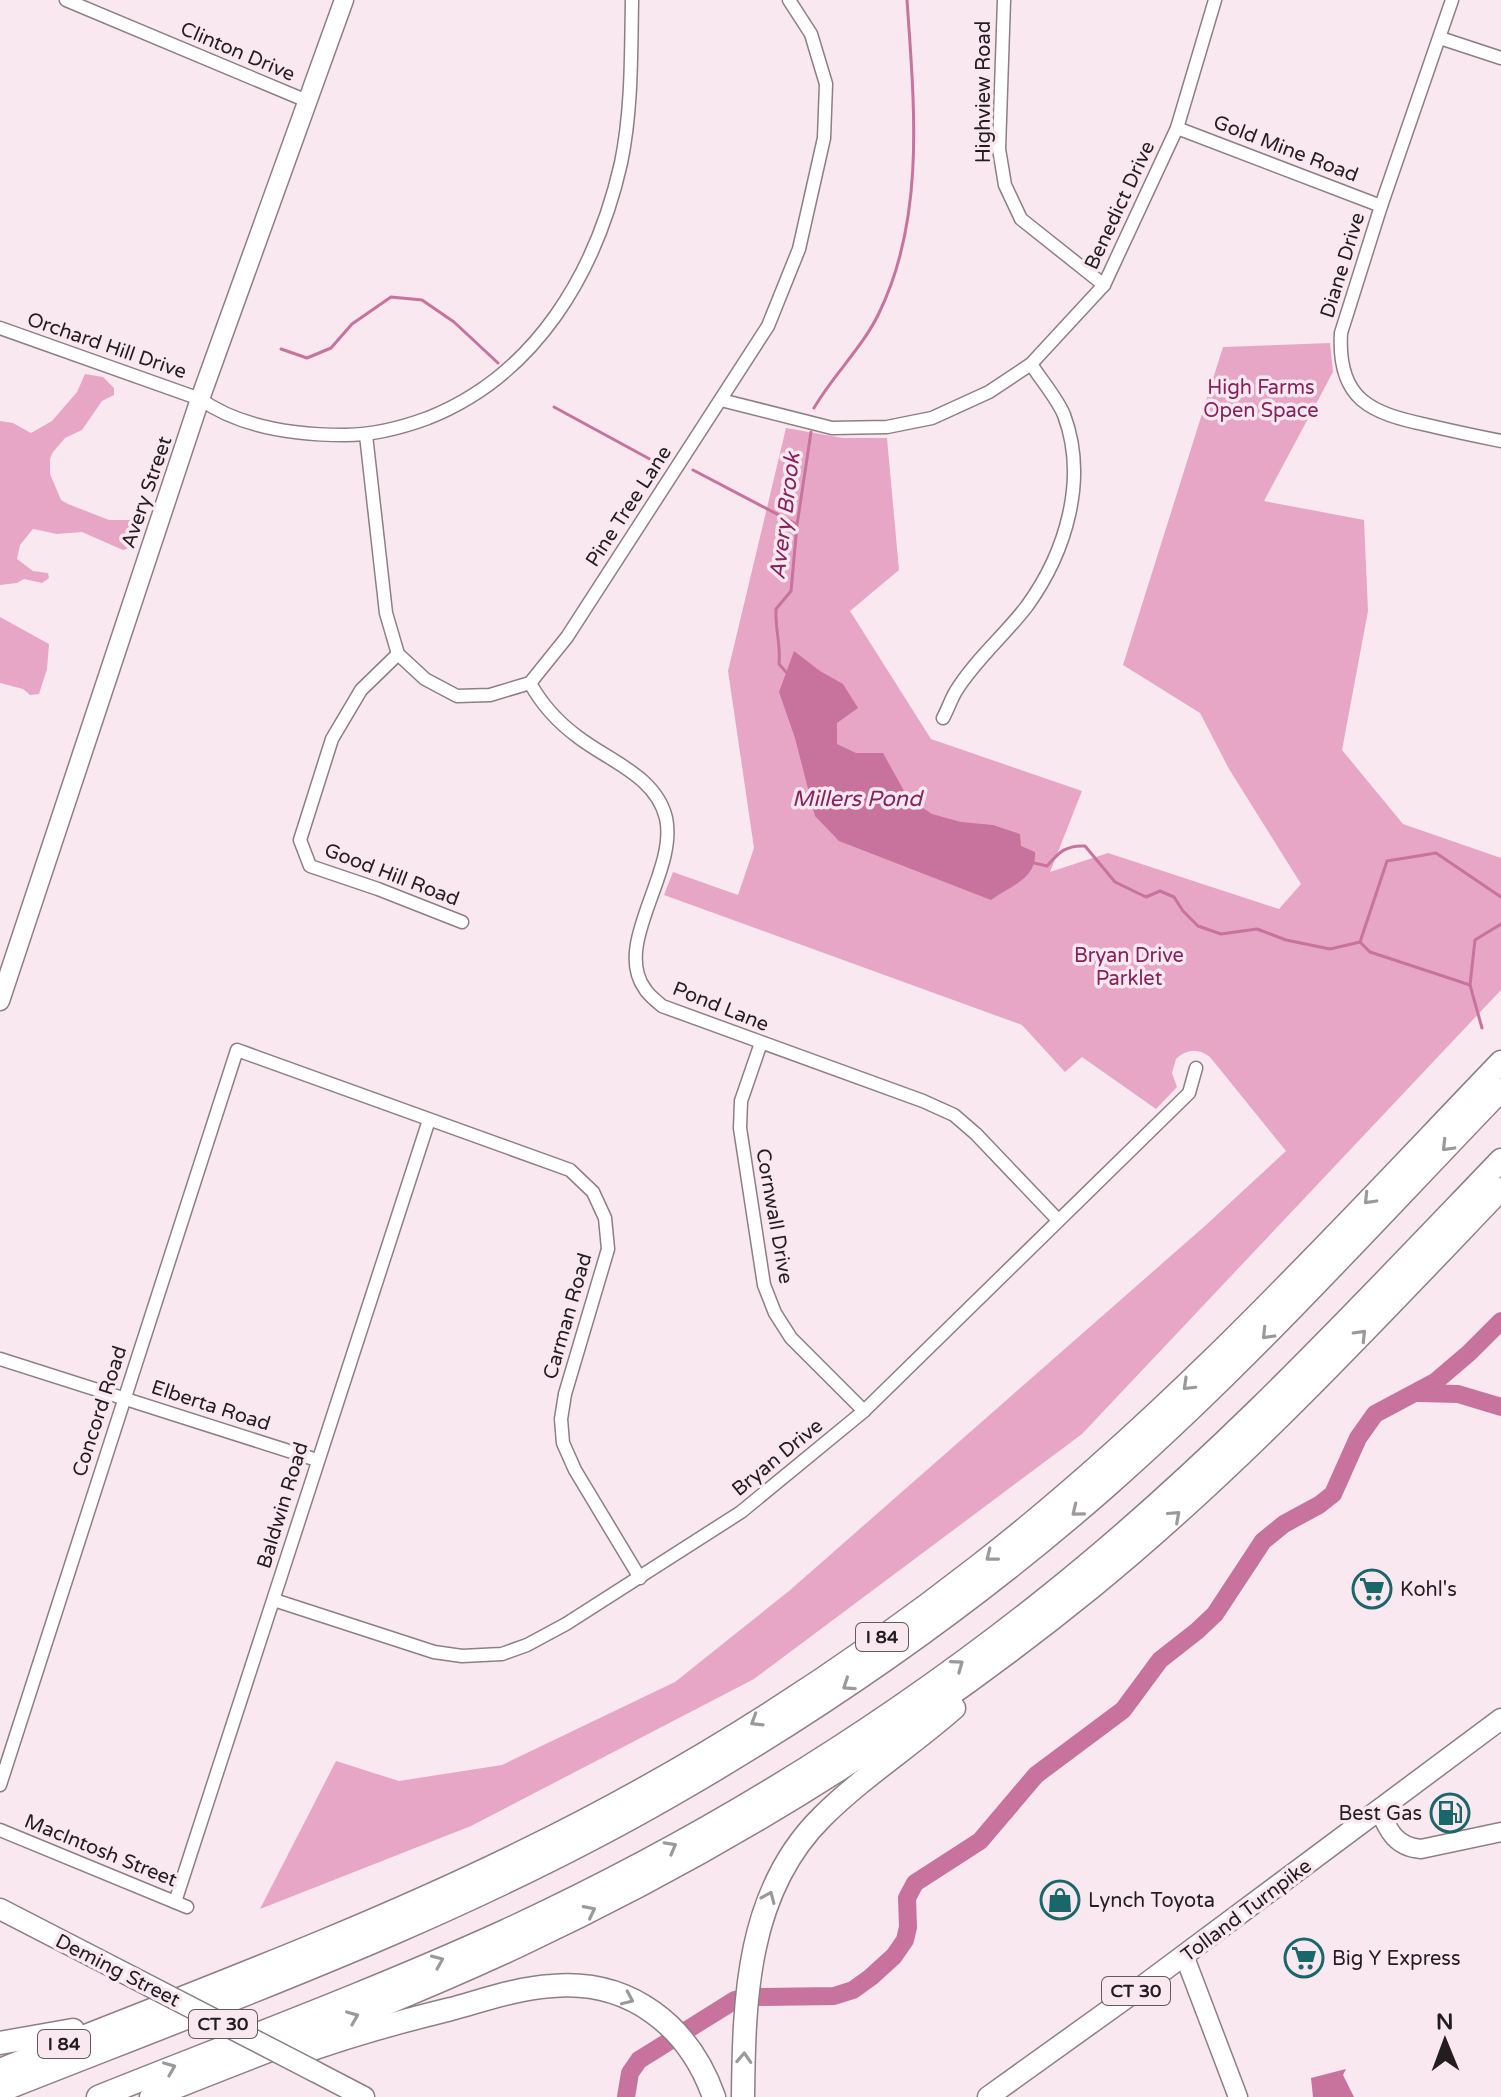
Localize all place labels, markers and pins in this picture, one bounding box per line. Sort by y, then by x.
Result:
supermarket icon: Kohl's [1351,1568,1393,1610]
place label: Kohl's [1400,1578,1457,1602]
fuel station icon: Best Gas [1429,1792,1471,1834]
place label: Best Gas [1339,1802,1422,1826]
shop icon: Lynch Toyota [1039,1879,1081,1921]
place label: Lynch Toyota [1088,1889,1215,1913]
supermarket icon: Big Y Express [1283,1937,1325,1979]
place label: Big Y Express [1332,1947,1461,1971]

